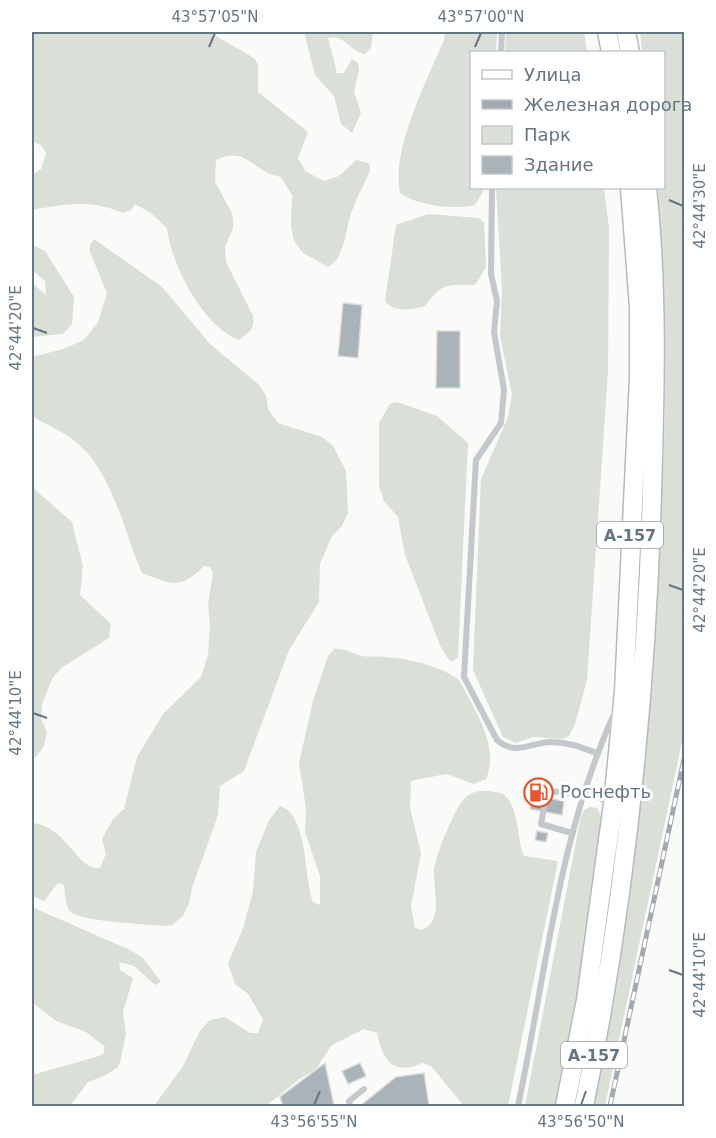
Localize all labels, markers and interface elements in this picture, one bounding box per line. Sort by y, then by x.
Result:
text: 43°57'05"N [171,8,259,26]
text: 43°57'00"N [437,8,525,26]
legend [470,51,665,189]
text: Улица [524,64,581,85]
text: Железная дорога [524,94,692,115]
text: Парк [524,124,571,145]
text: Здание [524,154,594,175]
text: 42°44'30"E [691,163,709,249]
text: 42°44'20"E [7,285,25,371]
road number: А-157 [597,522,663,548]
text: 42°44'20"E [691,547,709,633]
text: 42°44'10"E [7,670,25,756]
fuel station icon: Роснефть [523,776,555,808]
place label: Роснефть [560,781,651,802]
text: 42°44'10"E [691,932,709,1018]
road number: А-157 [561,1042,627,1068]
text: 43°56'55"N [270,1113,358,1131]
text: 43°56'50"N [537,1113,625,1131]

